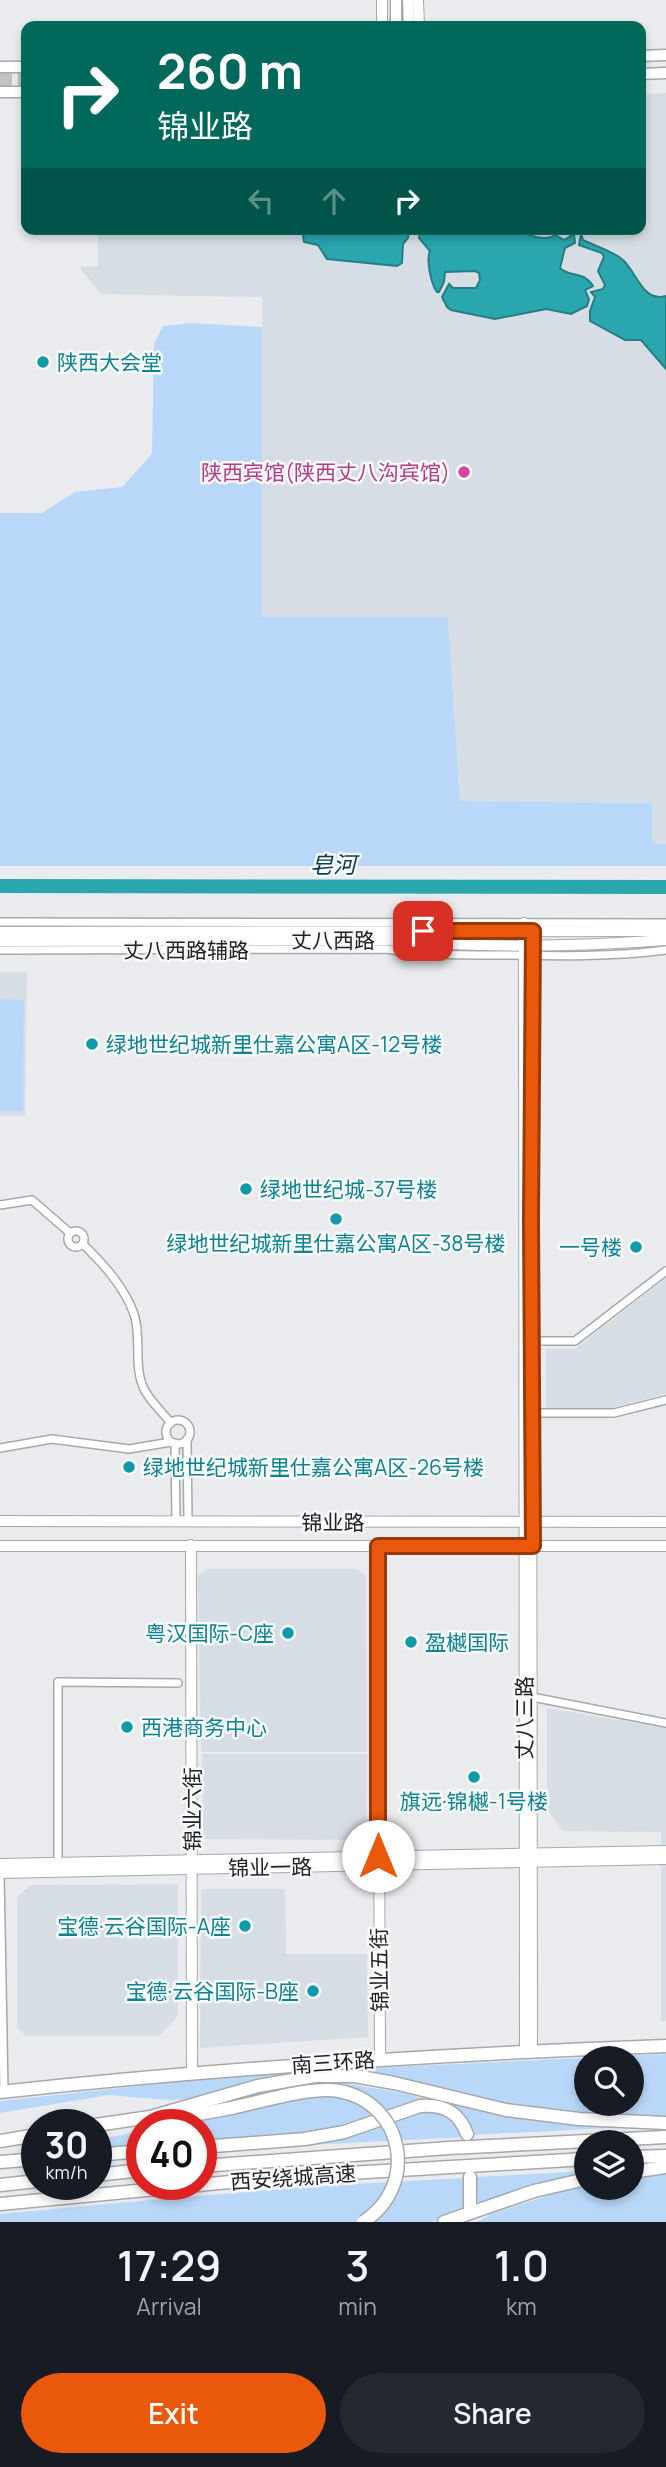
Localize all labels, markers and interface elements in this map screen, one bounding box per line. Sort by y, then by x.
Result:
text: 260 m [157,37,303,104]
icon: right [42,49,133,140]
text: 锦业路 [157,104,253,148]
icon: left [242,182,280,220]
icon: ahead [315,182,353,220]
icon: right [388,182,426,220]
place label: 陕西大会堂 [57,348,162,376]
marker: 陕西大会堂 [35,354,51,370]
place label: 陕西宾馆(陕西丈八沟宾馆) [201,458,450,486]
marker: 陕西宾馆(陕西丈八沟宾馆) [456,464,472,480]
water label: 皂河 [310,848,360,880]
pin [393,901,453,961]
icon: arrive [404,912,442,950]
street label: 丈八西路 [291,926,375,954]
street label: 丈八西路辅路 [123,936,249,964]
place label: 绿地世纪城新里仕嘉公寓A区-12号楼 [106,1030,442,1058]
marker: 绿地世纪城新里仕嘉公寓A区-12号楼 [84,1036,100,1052]
place label: 绿地世纪城-37号楼 [260,1175,437,1203]
marker: 绿地世纪城-37号楼 [238,1181,254,1197]
marker: 绿地世纪城新里仕嘉公寓A区-38号楼 [328,1211,344,1227]
place label: 绿地世纪城新里仕嘉公寓A区-38号楼 [166,1229,506,1257]
place label: 一号楼 [559,1233,622,1261]
marker: 一号楼 [628,1239,644,1255]
place label: 绿地世纪城新里仕嘉公寓A区-26号楼 [143,1453,484,1481]
marker: 绿地世纪城新里仕嘉公寓A区-26号楼 [121,1459,137,1475]
street label: 锦业路 [302,1508,365,1536]
place label: 粤汉国际-C座 [145,1619,274,1647]
marker: 粤汉国际-C座 [280,1625,296,1641]
place label: 盈樾国际 [425,1628,509,1656]
marker: 盈樾国际 [403,1634,419,1650]
street label: 丈八三路 [510,1676,538,1760]
place label: 西港商务中心 [141,1713,267,1741]
marker: 西港商务中心 [119,1719,135,1735]
street label: 锦业六街 [178,1767,206,1851]
marker: 旗远·锦樾-1号楼 [466,1769,482,1785]
place label: 旗远·锦樾-1号楼 [400,1787,548,1815]
position arrow [341,1819,415,1893]
street label: 锦业一路 [228,1852,312,1882]
place label: 宝德·云谷国际-A座 [57,1912,231,1940]
marker: 宝德·云谷国际-A座 [237,1918,253,1934]
street label: 锦业五街 [364,1928,394,2012]
place label: 宝德·云谷国际-B座 [126,1977,299,2005]
marker: 宝德·云谷国际-B座 [305,1983,321,1999]
street label: 南三环路 [290,2045,376,2079]
map controls [574,2046,644,2200]
button: search [574,2046,644,2116]
speed limit sign: 40 [126,2109,217,2200]
text: 30 [45,2121,88,2169]
button: layers [574,2130,644,2200]
street label: 西安绕城高速 [229,2159,357,2195]
text: km/h [46,2160,87,2184]
text: 17:29 [117,2236,221,2294]
text: 3 [346,2236,370,2294]
text: 1.0 [494,2236,549,2294]
text: Arrival [136,2290,202,2322]
text: min [338,2290,377,2322]
text: km [506,2290,537,2322]
button: Exit [21,2373,326,2453]
button: Share [340,2373,645,2453]

